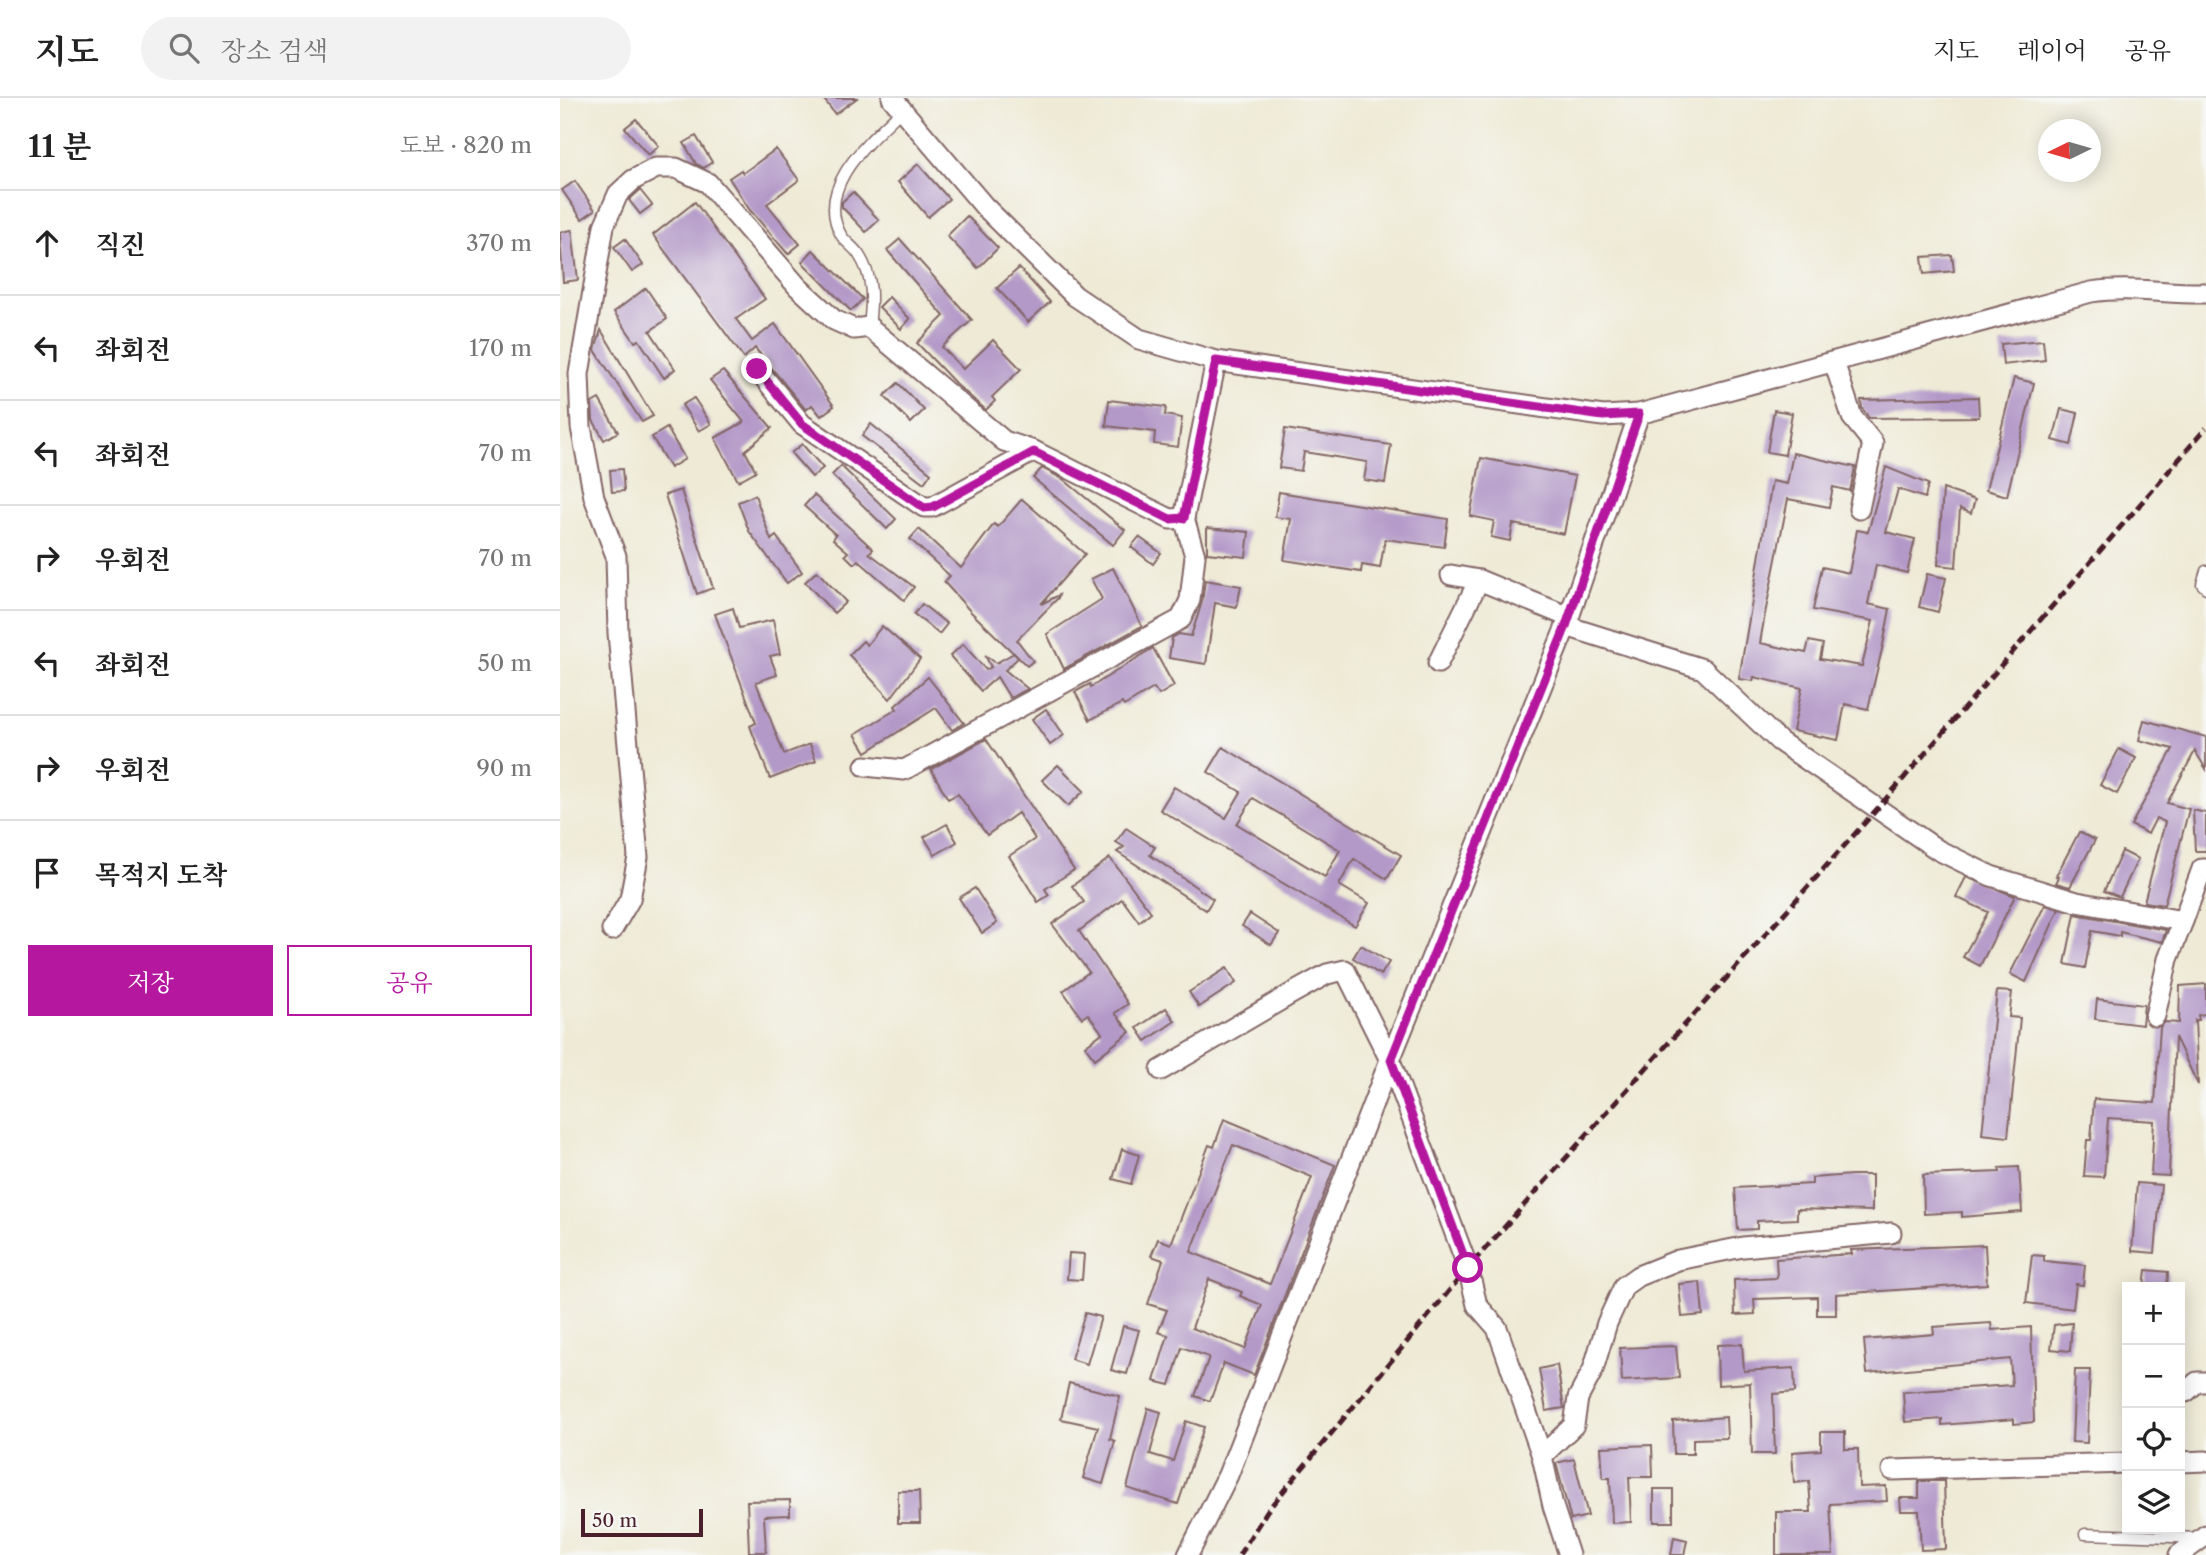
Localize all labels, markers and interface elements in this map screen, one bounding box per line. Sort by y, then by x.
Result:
search box [141,17,631,80]
icon: search [165,29,203,67]
text: 지도 [35,31,99,72]
text: 장소 검색 [221,35,328,67]
text: 지도 [1933,36,1979,65]
text: 레이어 [2017,36,2087,65]
text: 공유 [2125,36,2171,65]
north arrow [2038,119,2101,182]
text: 11 분 [28,128,92,165]
text: 도보 · 820 m [400,131,532,159]
icon: ahead [28,224,66,262]
text: 직진 [95,229,145,261]
text: 370 m [466,229,532,257]
icon: left [28,329,66,367]
text: 좌회전 [95,334,170,366]
text: 170 m [469,334,532,362]
route end [741,353,772,384]
icon: left [28,434,66,472]
text: 좌회전 [95,439,170,471]
text: 70 m [479,439,532,467]
icon: right [28,539,66,577]
text: 우회전 [95,544,170,576]
text: 70 m [479,544,532,572]
icon: left [28,644,66,682]
text: 좌회전 [95,649,170,681]
text: 50 m [477,649,532,677]
icon: right [28,749,66,787]
text: 우회전 [95,754,170,786]
text: 90 m [476,754,532,782]
icon: arrive [28,854,66,892]
text: 목적지 도착 [95,859,227,891]
button: 저장 [28,945,273,1016]
button: 공유 [287,945,532,1016]
route start [1452,1252,1483,1283]
map controls [2122,1282,2185,1534]
button: + [2122,1282,2185,1345]
button: − [2122,1345,2185,1408]
button: locate [2122,1408,2185,1471]
button: layers [2122,1471,2185,1534]
scale bar [581,1506,704,1538]
text: 50 m [592,1509,637,1532]

